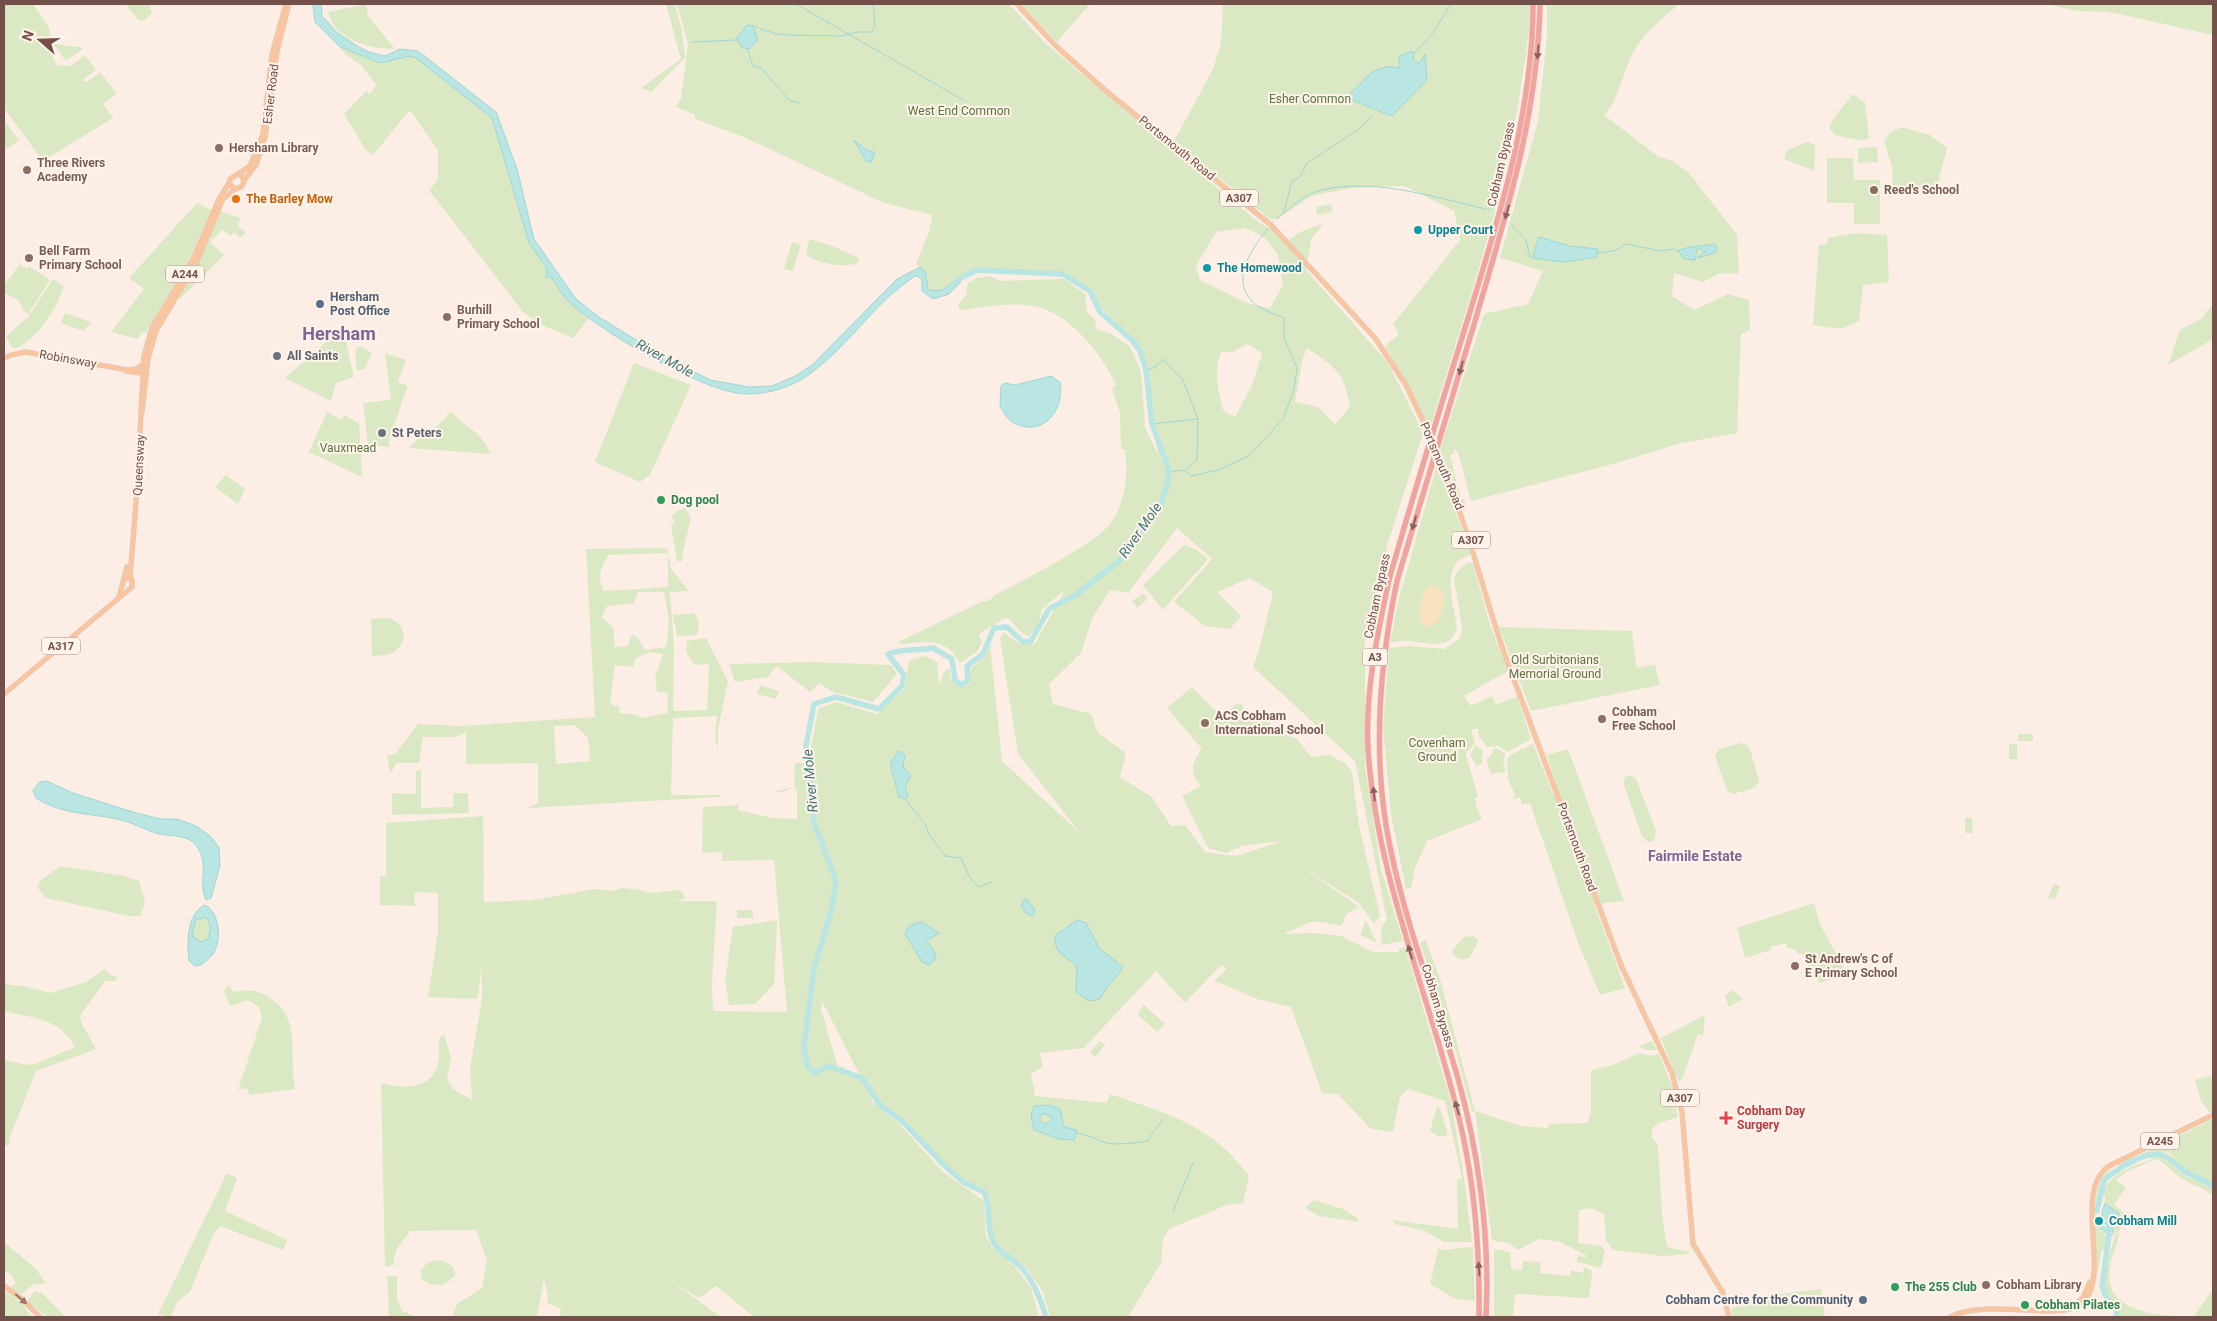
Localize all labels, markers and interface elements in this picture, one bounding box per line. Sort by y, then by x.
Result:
north arrow [15,15,65,65]
text: N [19,28,37,43]
one-way arrow [1533,45,1541,61]
street label: Esher Road [260,63,282,125]
park label: Esher Common [1269,92,1351,106]
park label: West End Common [908,104,1010,118]
street label: Portsmouth Road [1136,113,1218,183]
street label: Cobham Bypass [1484,120,1518,208]
place label: Hersham Library [229,141,320,155]
marker: Hersham Library [213,142,225,154]
place label: Three Rivers Academy [37,156,105,184]
marker: Three Rivers Academy [21,164,33,176]
place label: Reed's School [1884,183,1959,197]
marker: Reed's School [1868,184,1880,196]
road number: A307 [1220,190,1258,207]
place label: The Barley Mow [246,192,333,206]
marker: The Barley Mow [230,193,242,205]
one-way arrow [1502,204,1510,219]
place label: Upper Court [1428,223,1493,237]
marker: Upper Court [1412,224,1424,236]
place label: Bell Farm Primary School [39,244,122,272]
marker: Bell Farm Primary School [23,252,35,264]
place label: The Homewood [1217,261,1302,275]
marker: The Homewood [1201,262,1213,274]
road number: A244 [166,266,204,282]
place label: Hersham Post Office [330,290,390,318]
marker: Hersham Post Office [314,298,326,310]
place label: Burhill Primary School [457,303,540,331]
marker: Burhill Primary School [441,311,453,323]
district label: Hersham [302,323,376,344]
water label: River Mole [633,336,697,380]
street label: Robinsway [38,347,98,371]
place label: All Saints [287,349,338,363]
marker: All Saints [271,350,283,362]
one-way arrow [1457,360,1465,375]
street label: Portsmouth Road [1417,420,1467,512]
place label: St Peters [392,426,442,440]
marker: St Peters [376,427,388,439]
street label: Queensway [130,434,148,496]
park label: Vauxmead [320,441,376,455]
place label: Dog pool [671,493,719,507]
marker: Dog pool [655,494,667,506]
water label: River Mole [1115,499,1165,561]
one-way arrow [1410,516,1418,531]
road number: A307 [1452,532,1490,548]
street label: Cobham Bypass [1361,552,1393,640]
road number: A317 [42,637,80,654]
road number: A3 [1362,649,1388,666]
park label: Old Surbitonians Memorial Ground [1509,653,1601,681]
place label: Cobham Free School [1612,705,1676,733]
place label: ACS Cobham International School [1215,709,1324,737]
marker: Cobham Free School [1596,713,1608,725]
marker: ACS Cobham International School [1199,717,1211,729]
park label: Covenham Ground [1409,736,1465,764]
water label: River Mole [799,749,821,813]
one-way arrow [1370,786,1378,802]
street label: Portsmouth Road [1554,801,1600,893]
district label: Fairmile Estate [1648,848,1742,864]
one-way arrow [1406,945,1414,960]
place label: St Andrew's C of E Primary School [1805,952,1897,980]
marker: St Andrew's C of E Primary School [1789,960,1801,972]
street label: Cobham Bypass [1419,962,1457,1050]
road number: A307 [1661,1090,1699,1106]
one-way arrow [1452,1100,1460,1115]
place label: Cobham Day Surgery [1737,1104,1806,1132]
marker: Cobham Day Surgery [1719,1111,1733,1125]
road number: A245 [2141,1132,2179,1150]
place label: Cobham Mill [2109,1214,2177,1228]
marker: Cobham Mill [2093,1215,2105,1227]
one-way arrow [1474,1260,1482,1276]
place label: Cobham Library [1996,1278,2082,1292]
marker: Cobham Library [1980,1279,1992,1291]
place label: The 255 Club [1905,1280,1977,1294]
marker: The 255 Club [1889,1281,1901,1293]
one-way arrow [14,1293,26,1305]
place label: Cobham Centre for the Community [1665,1293,1854,1307]
marker: Cobham Centre for the Community [1857,1294,1869,1306]
place label: Cobham Pilates [2035,1298,2120,1312]
marker: Cobham Pilates [2019,1299,2031,1311]

